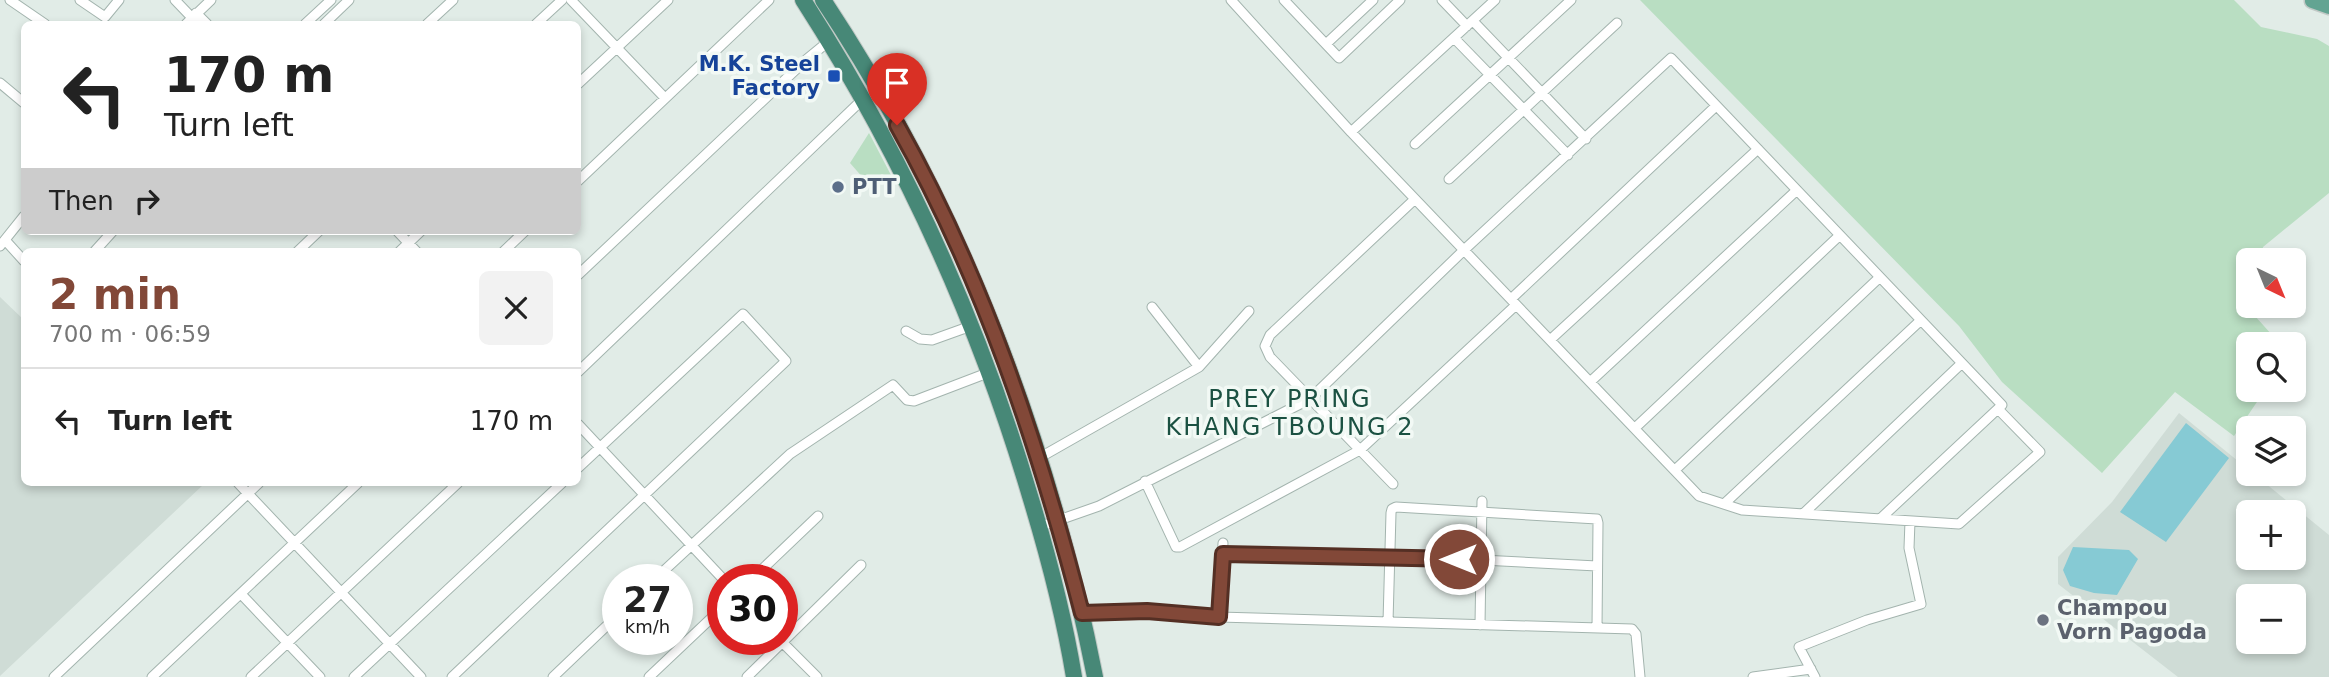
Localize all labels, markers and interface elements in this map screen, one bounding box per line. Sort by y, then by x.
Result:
text: 170 m [164,47,334,104]
icon: left [49,49,140,140]
place label: M.K. Steel Factory [699,52,820,100]
pin [867,53,927,125]
icon: arrive [878,64,916,102]
marker: M.K. Steel Factory [826,68,842,84]
text: Turn left [164,106,294,144]
place label: PTT [852,175,897,199]
marker: PTT [830,179,846,195]
icon: right [128,182,166,220]
text: Then [49,186,114,216]
north arrow [2236,248,2306,318]
map controls [2236,248,2306,654]
text: 2 min [49,270,181,319]
button: close [479,271,553,345]
text: 700 m · 06:59 [49,321,211,347]
button: search [2236,332,2306,402]
district label: PREY PRING KHANG TBOUNG 2 [1166,385,1415,441]
icon: left [49,402,87,440]
text: Turn left [108,406,232,436]
text: 170 m [470,406,553,436]
button: layers [2236,416,2306,486]
button: + [2236,500,2306,570]
position arrow [1422,522,1496,596]
speed limit sign: 30 [707,564,798,655]
text: 27 [623,580,672,620]
button: − [2236,584,2306,654]
place label: Champou Vorn Pagoda [2057,596,2207,644]
marker: Champou Vorn Pagoda [2035,612,2051,628]
text: km/h [625,616,670,637]

